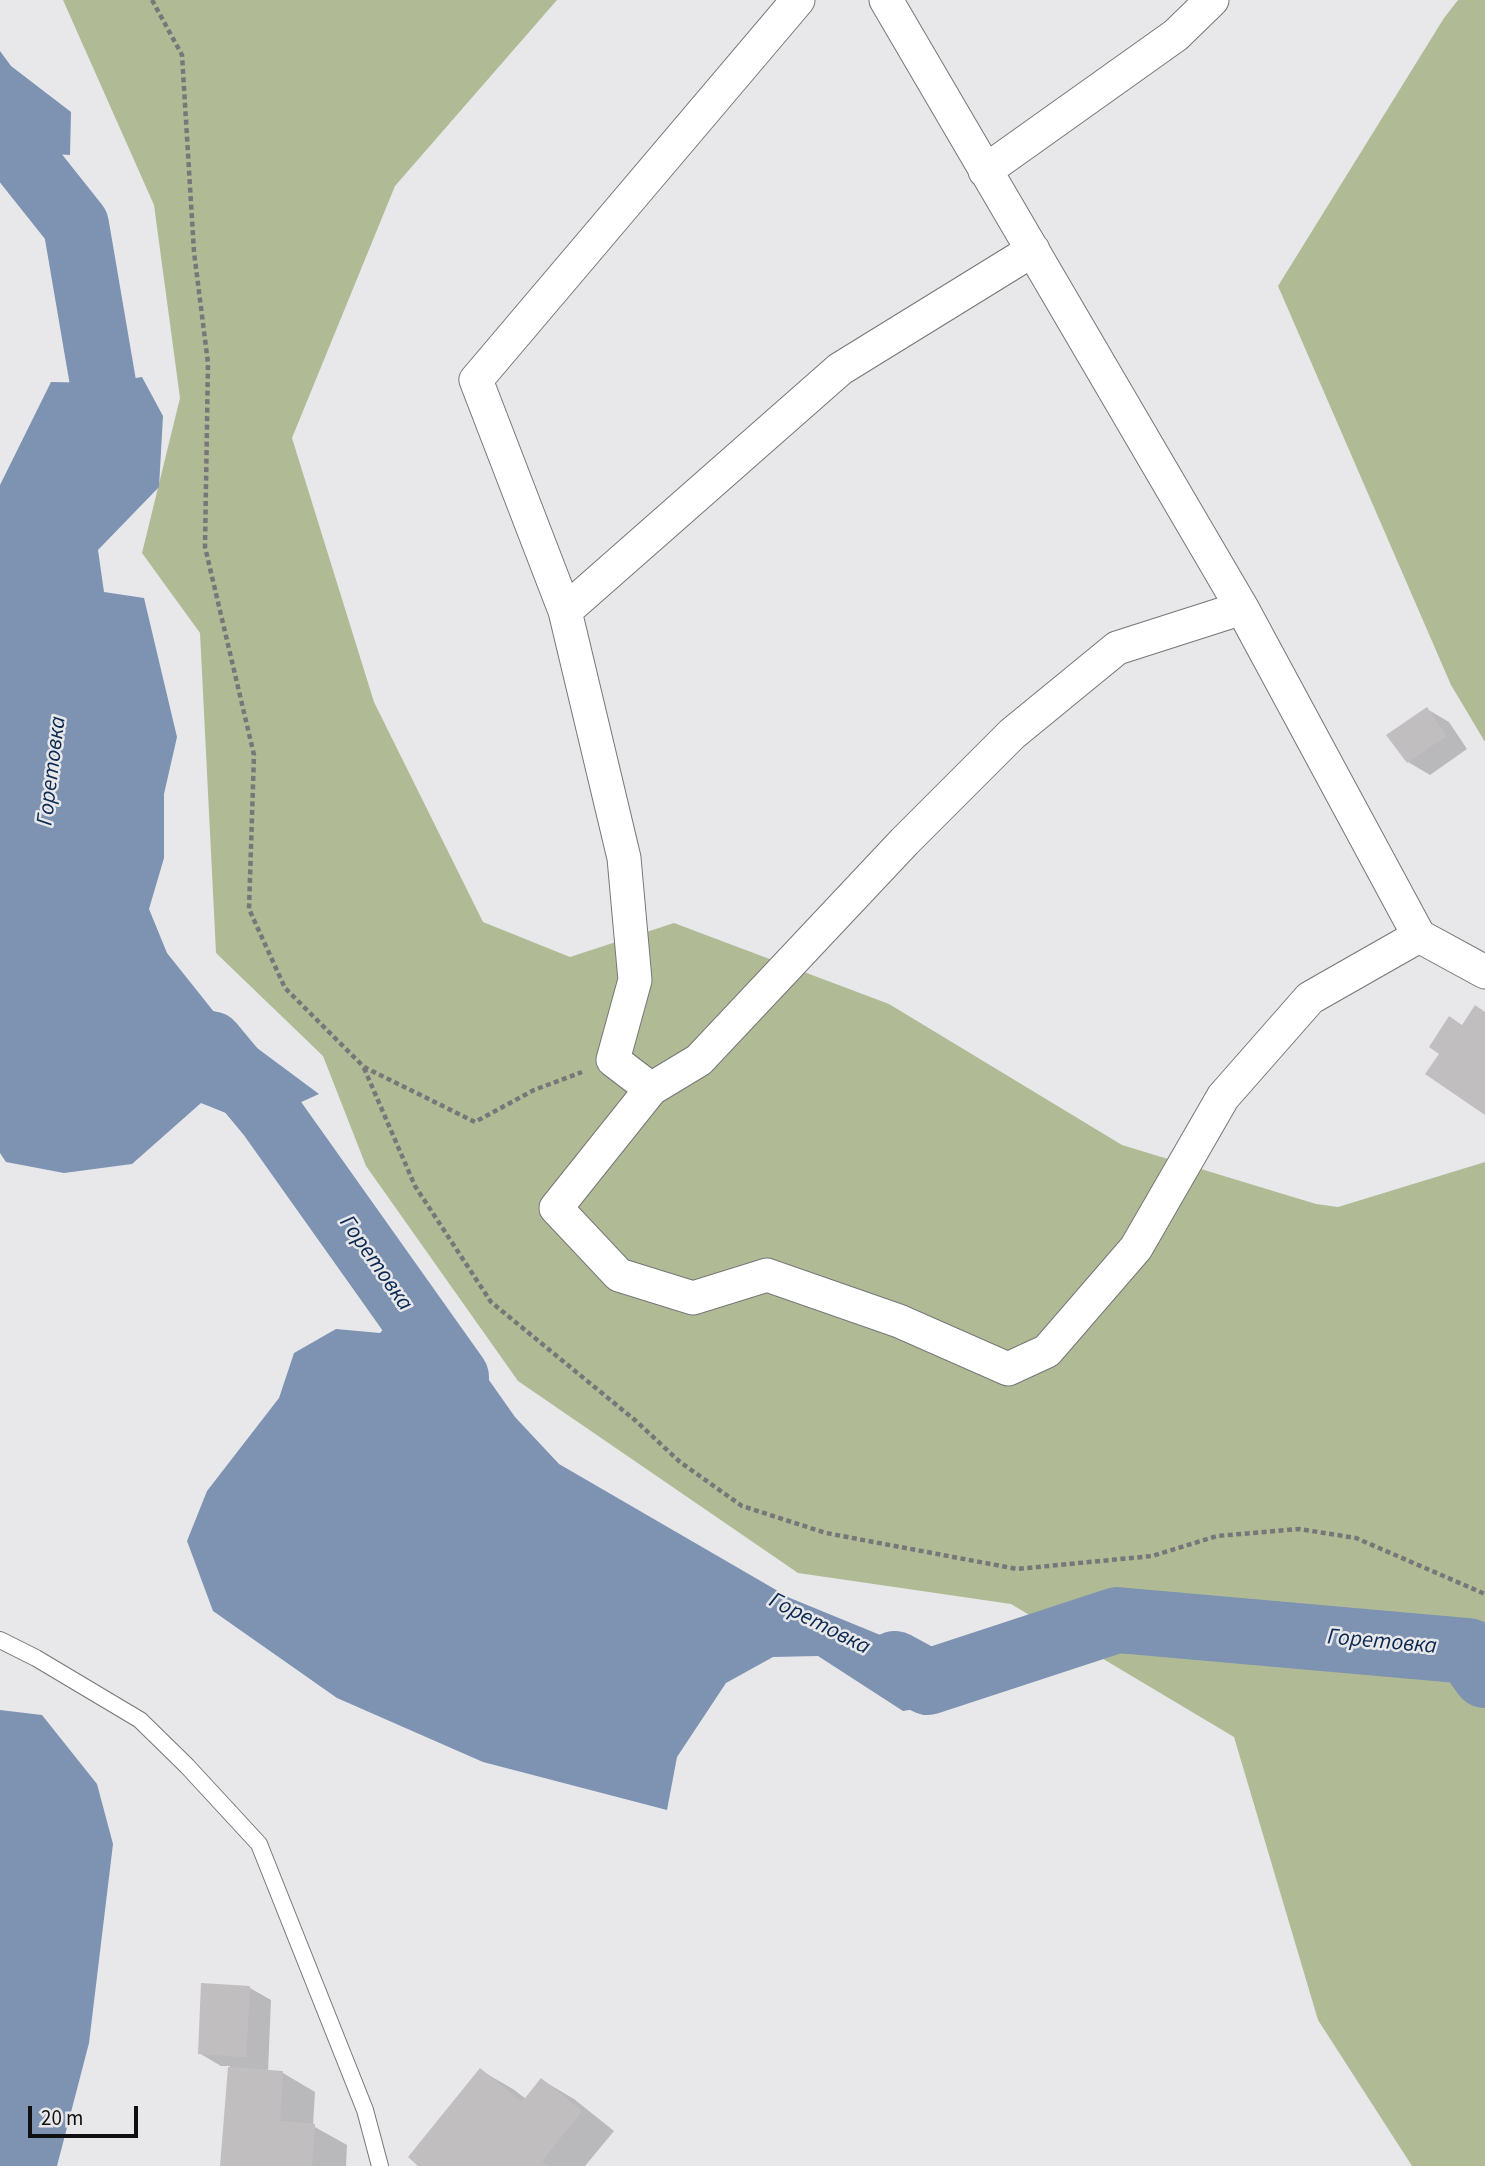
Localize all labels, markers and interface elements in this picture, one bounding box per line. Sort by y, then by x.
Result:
water label: Горетовка [33,715,73,827]
water label: Горетовка [332,1211,418,1317]
water label: Горетовка [764,1588,874,1662]
water label: Горетовка [1326,1624,1438,1662]
scale bar [32,2092,142,2136]
text: 20 m [41,2103,83,2133]

